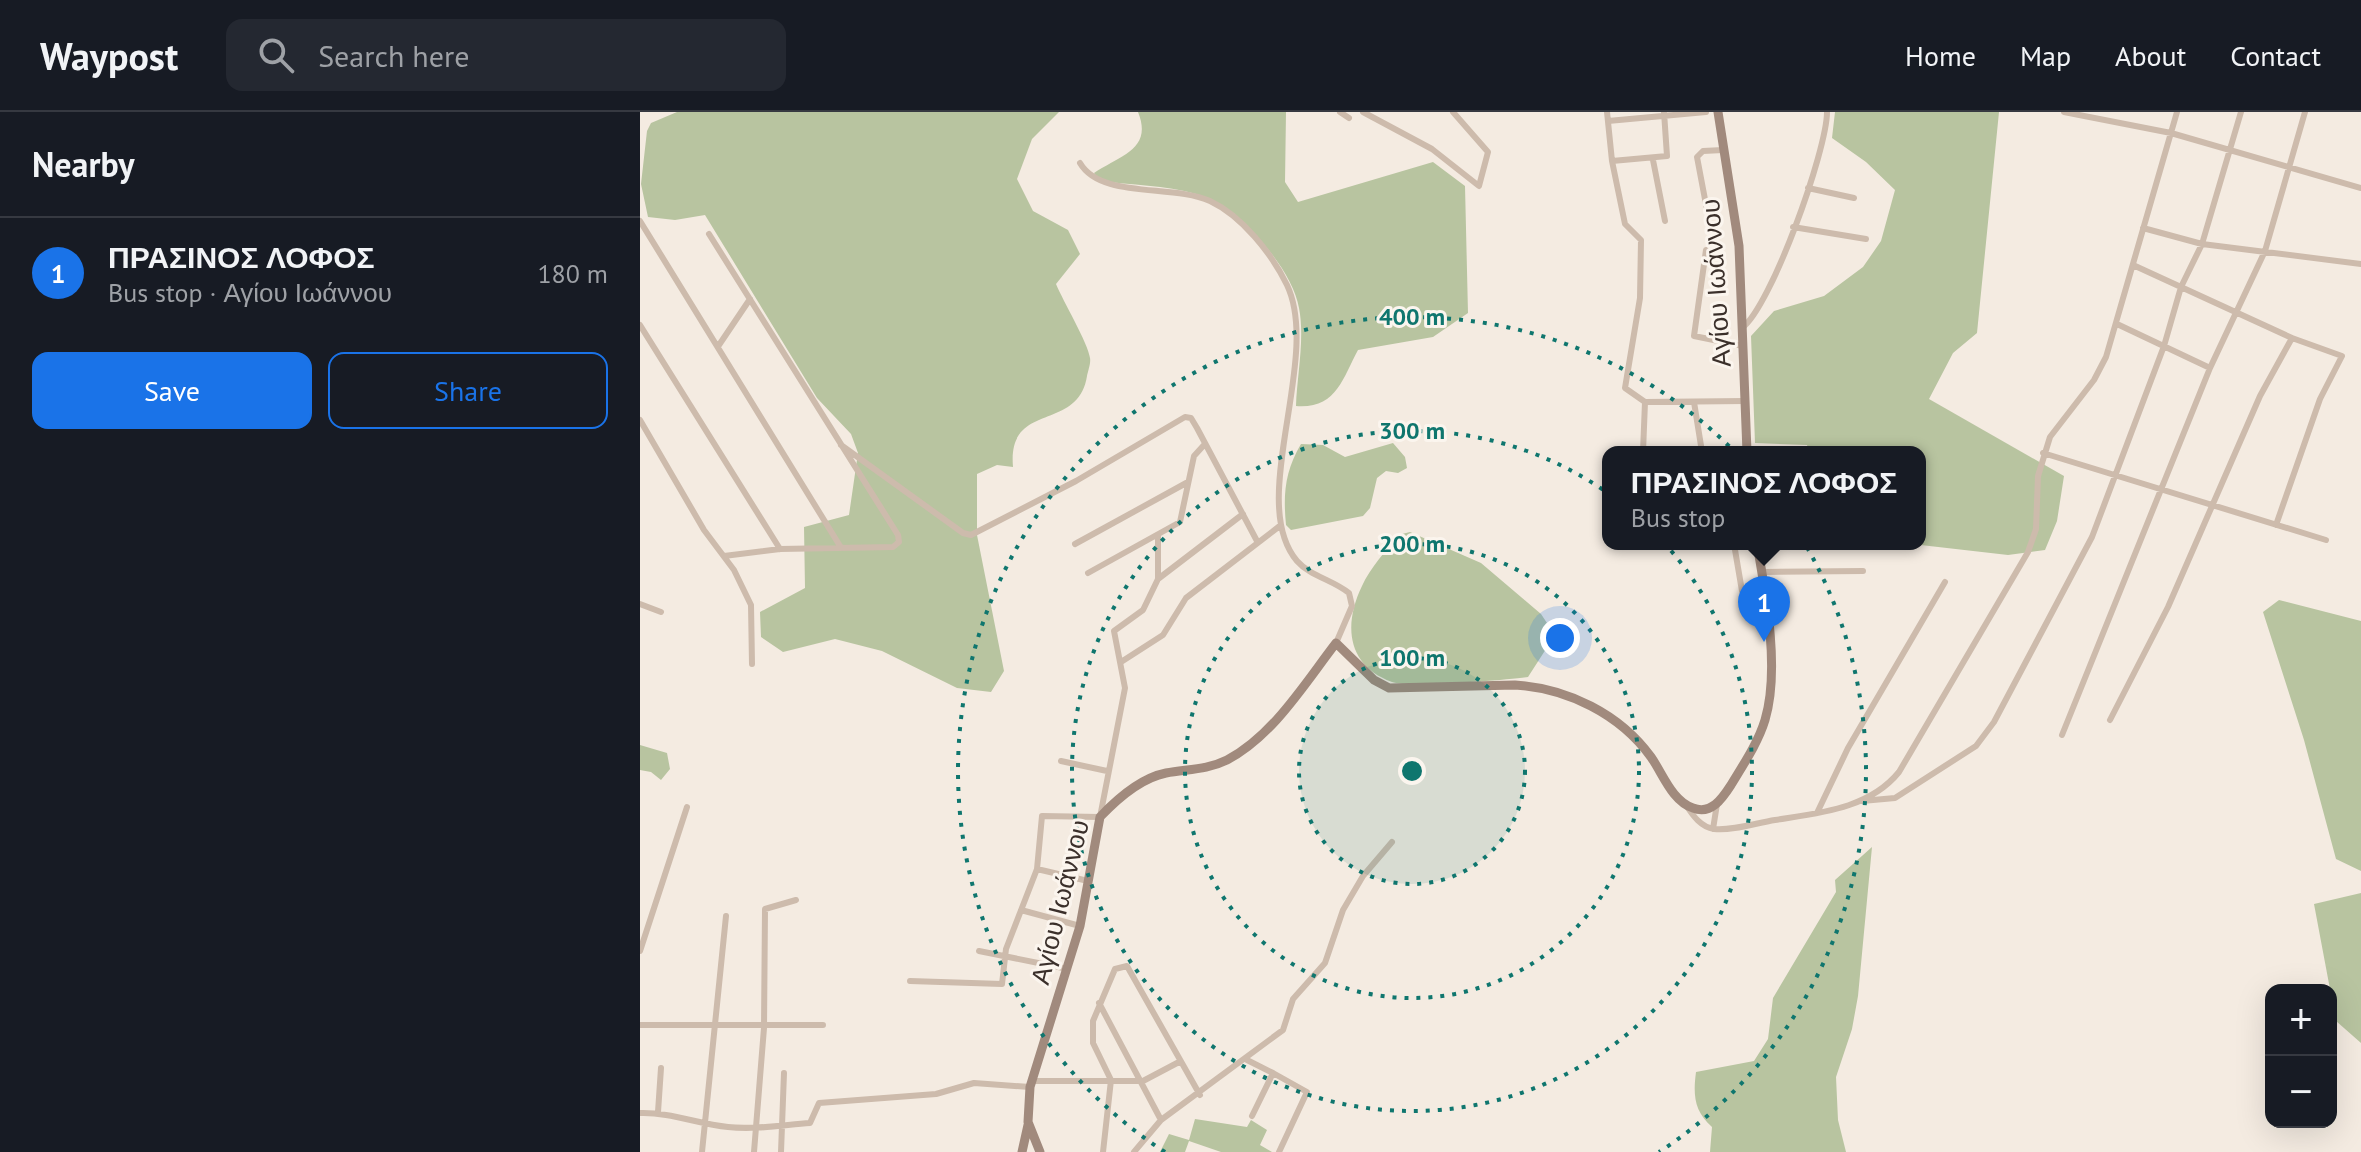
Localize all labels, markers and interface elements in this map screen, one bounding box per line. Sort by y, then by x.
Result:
search box [226,19,786,91]
text: Waypost [40,31,178,80]
icon: search [254,33,298,77]
text: Search here [318,36,469,75]
text: Home [1905,37,1976,74]
text: Map [2020,37,2071,74]
text: About [2115,37,2186,74]
text: Contact [2230,37,2321,74]
text: Nearby [32,142,134,186]
street label: Αγίου Ιωάννου [1693,198,1738,368]
text: ΠΡΑΣΙΝΟΣ ΛΟΦΟΣ [108,237,375,276]
text: 1 [51,257,65,290]
text: 180 m [537,257,608,290]
text: Bus stop · Αγίου Ιωάννου [108,276,392,309]
text: 400 m [1379,301,1445,332]
button: Save [32,352,312,429]
button: Share [328,352,608,429]
text: 300 m [1379,415,1445,446]
popup [1602,446,1926,550]
text: ΠΡΑΣΙΝΟΣ ΛΟΦΟΣ [1631,462,1897,501]
text: Bus stop [1631,501,1725,534]
text: 200 m [1379,528,1445,559]
pin: 1 [1738,576,1790,642]
your location [1540,618,1580,658]
text: 100 m [1379,642,1445,673]
centre of rings [1398,757,1426,785]
street label: Αγίου Ιωάννου [1023,816,1096,988]
map controls [2265,984,2337,1128]
button: + [2265,984,2337,1056]
button: − [2265,1056,2337,1128]

